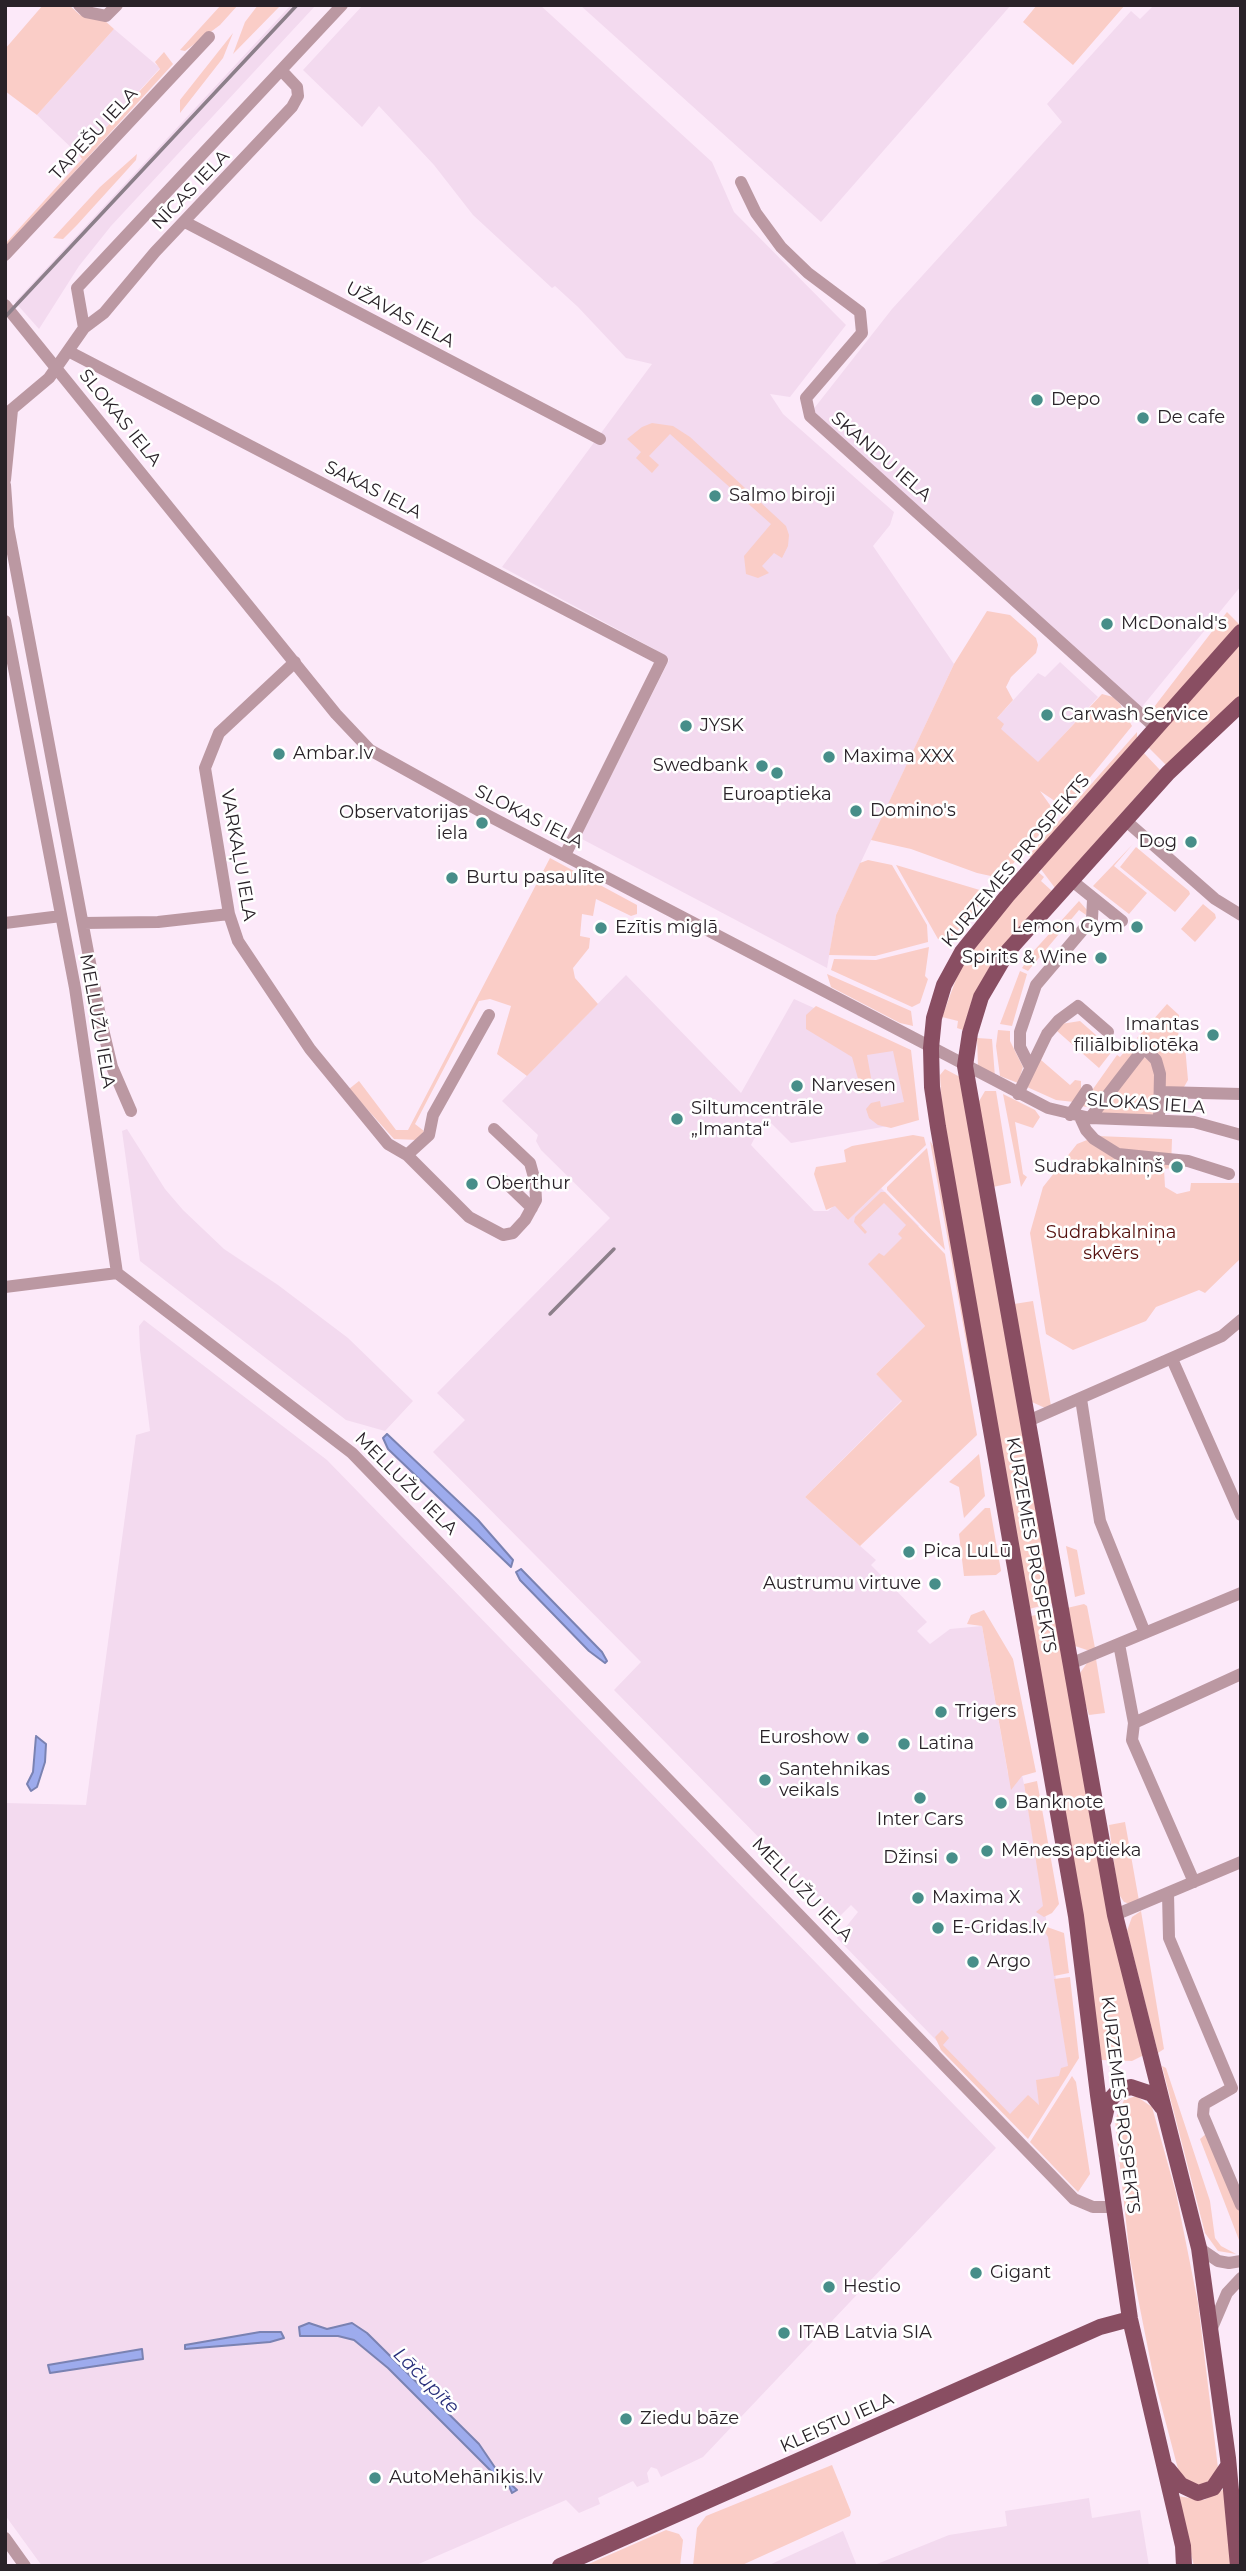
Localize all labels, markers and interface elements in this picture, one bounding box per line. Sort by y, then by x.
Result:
street label: TAPEŠU IELA [46,83,142,185]
street label: NĪCAS IELA [148,146,234,234]
street label: UŽAVAS IELA [342,277,458,353]
street label: SLOKAS IELA [74,365,166,471]
place label: Depo [1051,389,1100,411]
marker: Depo [1029,392,1045,408]
place label: De cafe [1157,407,1225,429]
street label: SKANDU IELA [826,408,936,506]
marker: De cafe [1135,410,1151,426]
street label: SAKAS IELA [321,456,425,524]
place label: Salmo biroji [729,485,836,507]
marker: Salmo biroji [707,488,723,504]
place label: McDonald's [1121,613,1227,635]
marker: McDonald's [1099,616,1115,632]
place label: Carwash Service [1061,704,1208,726]
marker: Carwash Service [1039,707,1055,723]
place label: JYSK [700,715,744,737]
marker: JYSK [678,718,694,734]
place label: Ambar.lv [293,743,373,765]
marker: Ambar.lv [271,746,287,762]
place label: Maxima XXX [843,746,954,768]
marker: Maxima XXX [821,749,837,765]
place label: Swedbank [653,755,748,777]
marker: Swedbank [754,758,770,774]
marker: Euroaptieka [769,765,785,781]
street label: KURZEMES PROSPEKTS [937,770,1095,952]
street label: SLOKAS IELA [471,780,587,854]
place label: Euroaptieka [722,784,832,806]
street label: VARKAĻU IELA [216,787,260,923]
place label: Domino's [870,800,956,822]
place label: Observatorijas iela [339,802,468,844]
marker: Domino's [848,803,864,819]
marker: Observatorijas iela [474,815,490,831]
place label: Dog [1139,831,1177,853]
marker: Dog [1183,834,1199,850]
place label: Burtu pasaulīte [466,867,605,889]
marker: Burtu pasaulīte [444,870,460,886]
place label: Lemon Gym [1012,916,1123,938]
place label: Ezītis miglā [615,917,718,939]
marker: Lemon Gym [1129,919,1145,935]
marker: Ezītis miglā [593,920,609,936]
place label: Spirits & Wine [962,947,1087,969]
marker: Spirits & Wine [1093,950,1109,966]
street label: MELLUŽU IELA [75,952,119,1090]
place label: Imantas filiālbibliotēka [1074,1014,1199,1056]
marker: Imantas filiālbibliotēka [1205,1027,1221,1043]
place label: Narvesen [811,1075,896,1097]
marker: Narvesen [789,1078,805,1094]
street label: SLOKAS IELA [1086,1089,1206,1119]
place label: Siltumcentrāle „Imanta“ [691,1098,823,1140]
marker: Siltumcentrāle „Imanta“ [669,1111,685,1127]
place label: Sudrabkalniņš [1034,1156,1163,1178]
marker: Sudrabkalniņš [1169,1159,1185,1175]
place label: Oberthur [486,1173,570,1195]
marker: Oberthur [464,1176,480,1192]
park label: Sudrabkalniņa skvērs [1046,1222,1176,1264]
street label: MELLUŽU IELA [350,1428,462,1540]
street label: KURZEMES PROSPEKTS [1001,1435,1061,1655]
place label: Pica LuLū [923,1541,1011,1563]
marker: Pica LuLū [901,1544,917,1560]
place label: Austrumu virtuve [763,1573,921,1595]
marker: Austrumu virtuve [927,1576,943,1592]
place label: Trigers [955,1701,1016,1723]
marker: Trigers [933,1704,949,1720]
place label: Euroshow [759,1727,849,1749]
marker: Euroshow [855,1730,871,1746]
place label: Latina [918,1733,974,1755]
marker: Latina [896,1736,912,1752]
place label: Santehnikas veikals [779,1759,890,1802]
marker: Santehnikas veikals [757,1772,773,1788]
marker: Inter Cars [912,1790,928,1806]
place label: Banknote [1015,1792,1103,1814]
marker: Banknote [993,1795,1009,1811]
place label: Inter Cars [877,1809,963,1831]
street label: MELLUŽU IELA [747,1834,857,1946]
place label: Mēness aptieka [1001,1840,1141,1862]
marker: Mēness aptieka [979,1843,995,1859]
place label: Džinsi [883,1847,938,1869]
marker: Džinsi [944,1850,960,1866]
place label: Maxima X [932,1887,1021,1909]
marker: Maxima X [910,1890,926,1906]
place label: E-Gridas.lv [952,1917,1047,1939]
marker: E-Gridas.lv [930,1920,946,1936]
place label: Argo [987,1951,1031,1973]
marker: Argo [965,1954,981,1970]
street label: KURZEMES PROSPEKTS [1096,1995,1144,2215]
place label: Gigant [990,2262,1051,2284]
marker: Gigant [968,2265,984,2281]
place label: Hestio [843,2276,901,2298]
marker: Hestio [821,2279,837,2295]
place label: ITAB Latvia SIA [798,2322,932,2344]
marker: ITAB Latvia SIA [776,2325,792,2341]
water label: Lāčupīte [388,2343,464,2419]
street label: KLEISTU IELA [777,2388,897,2458]
place label: Ziedu bāze [640,2408,739,2430]
marker: Ziedu bāze [618,2411,634,2427]
place label: AutoMehāniķis.lv [389,2467,543,2489]
marker: AutoMehāniķis.lv [367,2470,383,2486]

